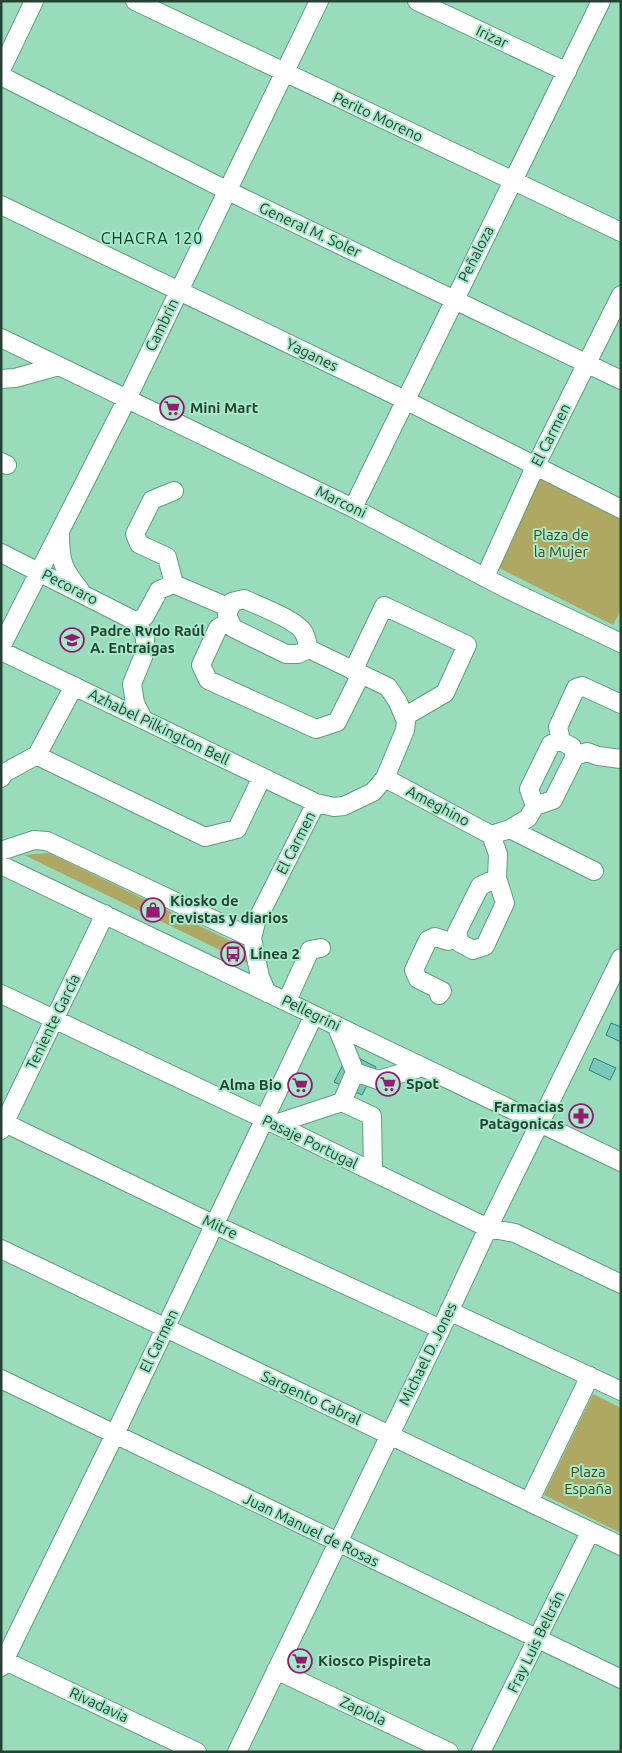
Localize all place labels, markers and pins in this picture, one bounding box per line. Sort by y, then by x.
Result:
supermarket icon: Mini Mart [159,395,185,421]
place label: Mini Mart [190,399,259,416]
place label: Padre Rvdo Raúl A. Entraigas [90,622,205,656]
school or university icon: Padre Rvdo Raúl A. Entraigas [59,627,85,653]
place label: Kiosko de revistas y diarios [170,892,288,926]
shop icon: Kiosko de revistas y diarios [140,897,166,923]
bus stop icon: Línea 2 [220,941,246,967]
place label: Línea 2 [250,945,300,962]
supermarket icon: Spot [375,1071,401,1097]
supermarket icon: Alma Bio [287,1072,313,1098]
place label: Spot [406,1075,440,1092]
place label: Alma Bio [219,1076,282,1093]
place label: Farmacias Patagonicas [479,1098,564,1132]
pharmacy icon: Farmacias Patagonicas [568,1103,594,1129]
supermarket icon: Kiosco Pispireta [287,1648,313,1674]
place label: Kiosco Pispireta [318,1652,431,1669]

